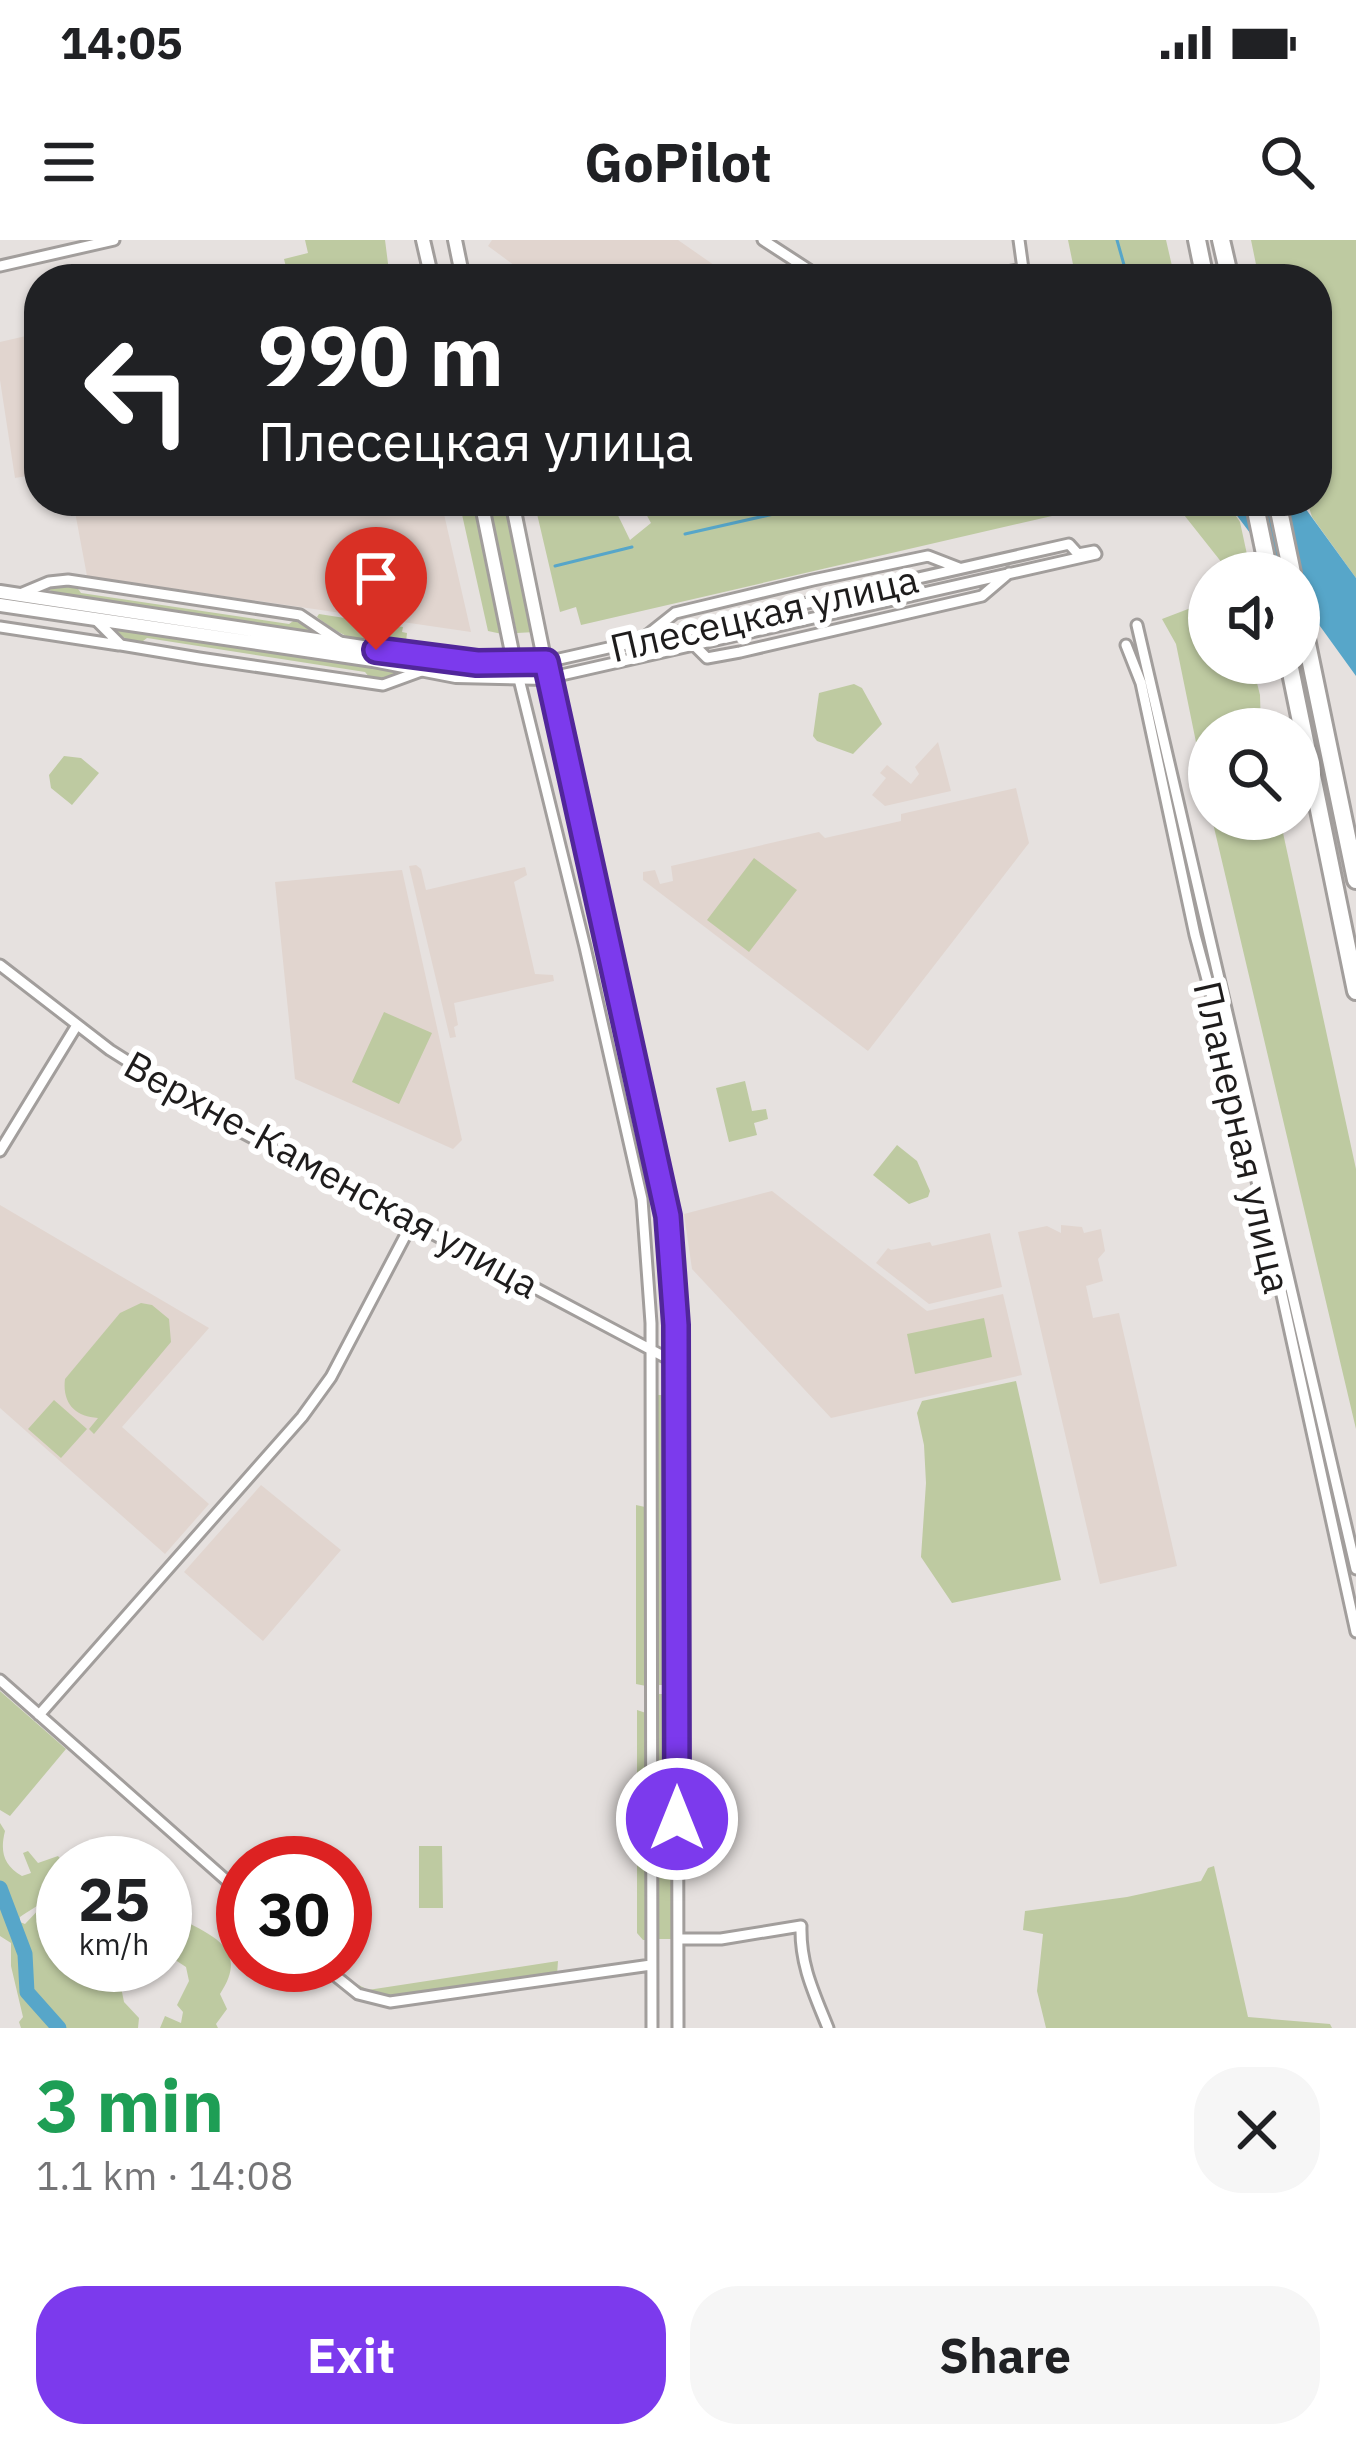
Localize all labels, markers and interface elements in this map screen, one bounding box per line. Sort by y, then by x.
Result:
text: 14:05 [60,13,183,71]
text: GoPilot [584,127,772,197]
icon: menu [36,129,102,195]
icon: search [1254,129,1320,195]
text: 990 m [258,300,504,409]
icon: left [60,312,216,468]
text: Плесецкая улица [258,406,694,476]
pin [325,527,427,650]
icon: arrive [343,545,409,611]
map controls [1188,552,1320,840]
button: sound [1188,552,1320,684]
street label: Плесецкая улица [605,553,923,673]
button: search [1188,708,1320,840]
street label: Планерная улица [1182,976,1304,1298]
street label: Верхне-Каменская улица [116,1039,548,1309]
position arrow [614,1756,740,1882]
speed limit sign: 30 [216,1836,372,1992]
text: 25 [78,1859,150,1938]
text: km/h [79,1924,149,1963]
text: 3 min [36,2058,224,2152]
button: close [1194,2067,1320,2193]
text: 1.1 km · 14:08 [36,2150,293,2201]
button: Exit [36,2286,666,2424]
button: Share [690,2286,1320,2424]

